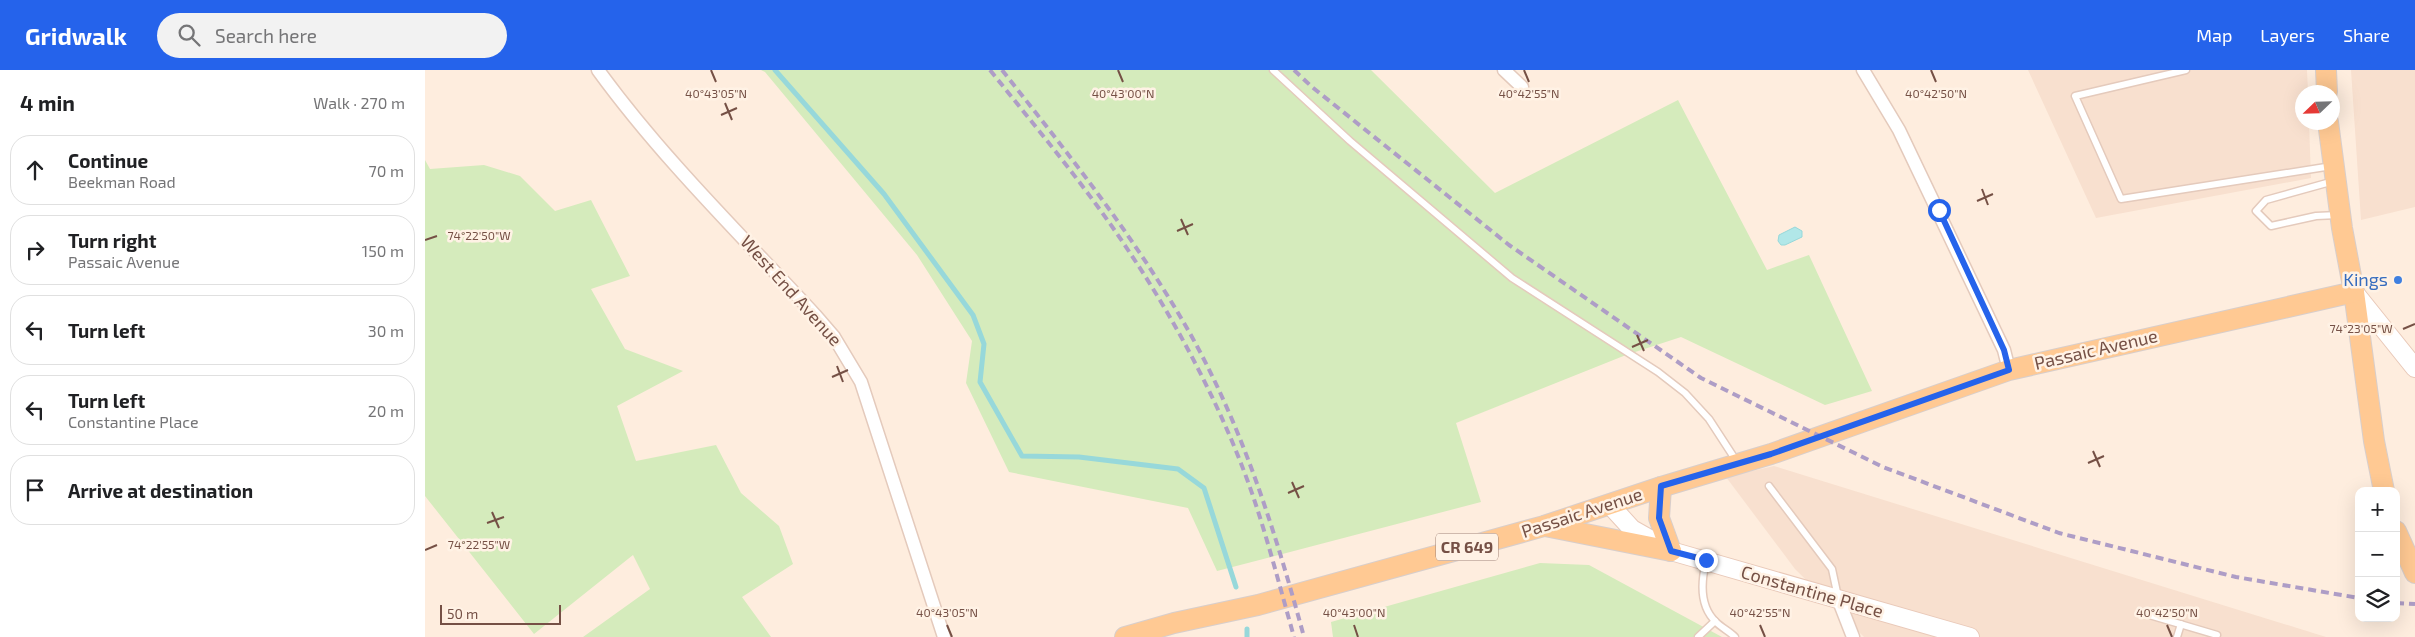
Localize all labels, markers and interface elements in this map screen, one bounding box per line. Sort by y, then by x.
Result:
search box [157,13,507,58]
text: Gridwalk [25,21,127,50]
icon: search [175,21,203,49]
text: Search here [215,24,317,47]
text: Map [2196,24,2232,46]
text: Layers [2260,24,2315,46]
text: Share [2343,24,2390,46]
north arrow [2295,85,2340,130]
text: 40°43'05"N [685,86,747,100]
text: 40°43'00"N [1092,86,1154,100]
text: 40°42'55"N [1498,86,1560,100]
text: 40°42'50"N [1905,86,1967,100]
text: 4 min [20,90,75,115]
text: Walk · 270 m [313,93,405,112]
text: Continue [68,149,148,172]
icon: ahead [21,156,49,184]
text: 70 m [369,161,404,180]
text: Beekman Road [68,172,176,191]
route start [1928,199,1951,222]
text: 74°22'50"W [447,228,511,242]
text: Turn right [68,229,156,252]
street label: West End Avenue [736,231,847,350]
icon: right [21,236,49,264]
text: 150 m [362,241,404,260]
text: Passaic Avenue [68,252,180,271]
place label: Kings [2343,268,2388,290]
marker: Kings [2392,274,2404,286]
icon: left [21,316,49,344]
text: Turn left [68,319,145,342]
text: 30 m [368,321,404,340]
text: 74°23'05"W [2329,321,2393,335]
street label: Passaic Avenue [2032,324,2160,374]
text: Turn left [68,389,145,412]
icon: left [21,396,49,424]
text: 20 m [368,401,404,420]
text: Constantine Place [68,412,199,431]
icon: arrive [21,476,49,504]
text: Arrive at destination [68,479,253,502]
street label: Passaic Avenue [1518,482,1645,542]
map controls [2355,487,2400,622]
button: + [2355,487,2400,532]
button: − [2355,532,2400,577]
road number: CR 649 [1436,534,1498,561]
text: 74°22'55"W [448,537,510,551]
route end [1695,549,1718,572]
street label: Constantine Place [1739,560,1886,622]
button: layers [2355,577,2400,622]
scale bar [440,602,561,625]
text: 50 m [447,605,478,622]
text: 40°43'05"N [916,605,978,619]
text: 40°43'00"N [1323,605,1385,619]
text: 40°42'55"N [1729,605,1791,619]
text: 40°42'50"N [2136,605,2198,619]

